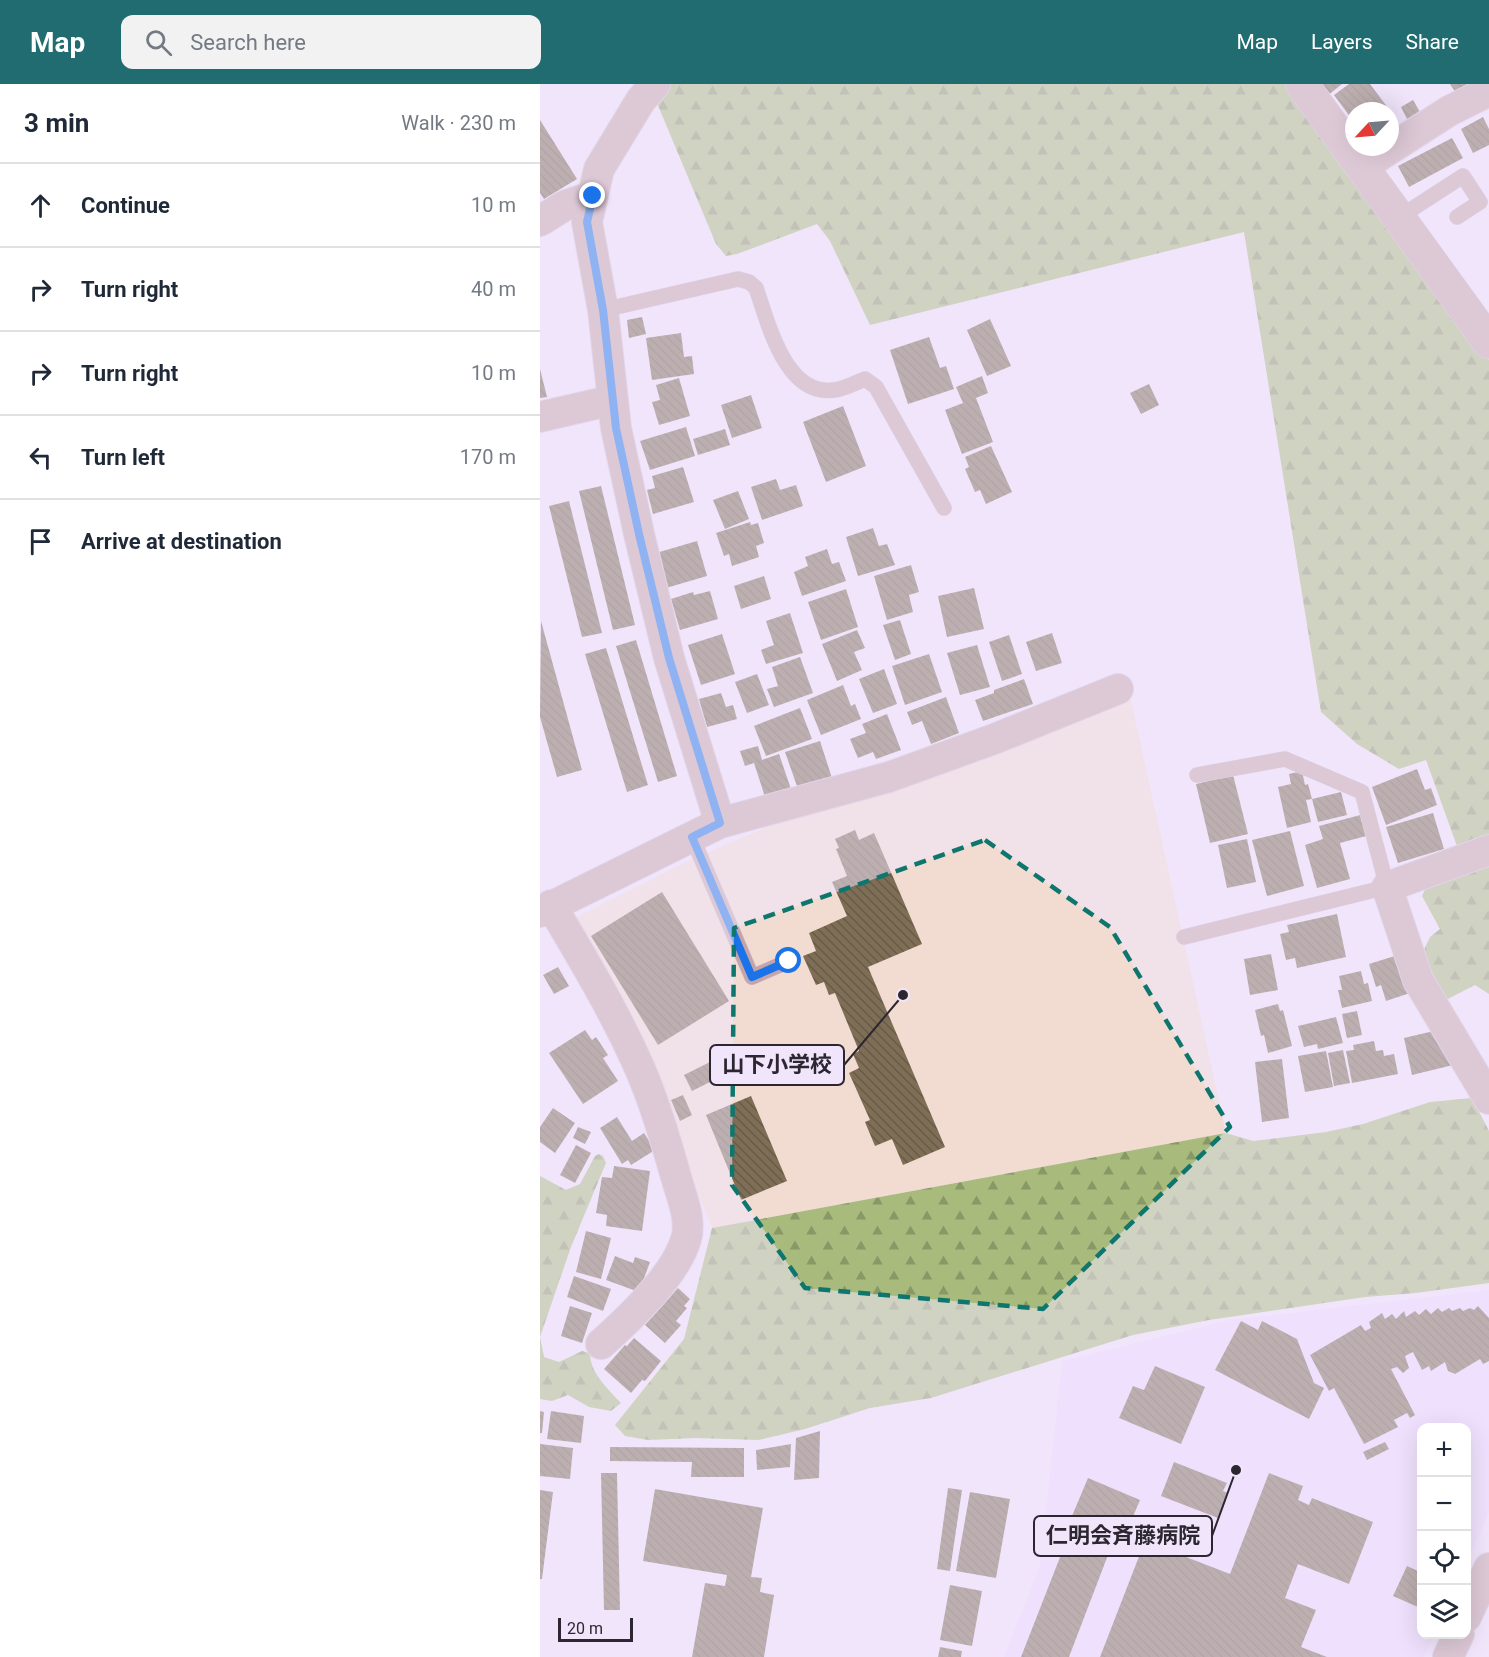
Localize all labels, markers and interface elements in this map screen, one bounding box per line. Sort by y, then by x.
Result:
search box [121,15,541,69]
text: Map [30,26,85,59]
icon: search [142,26,175,59]
text: Search here [190,30,306,55]
text: Map [1236,30,1278,54]
text: Layers [1311,30,1372,54]
text: Share [1405,30,1459,54]
north arrow [1345,102,1399,156]
text: 3 min [24,108,89,138]
text: Walk · 230 m [401,111,516,135]
route end [579,182,605,208]
icon: ahead [24,189,57,222]
text: Continue [81,193,170,218]
text: 10 m [471,193,516,217]
icon: right [24,273,57,306]
text: Turn right [81,277,178,302]
text: 40 m [471,277,516,301]
icon: right [24,357,57,390]
text: Turn right [81,361,178,386]
text: 10 m [471,361,516,385]
icon: left [24,441,57,474]
text: Turn left [81,445,165,470]
text: 170 m [460,445,516,469]
icon: arrive [24,525,57,558]
text: Arrive at destination [81,529,282,554]
route start [775,947,801,973]
callout: 山下小学校 [710,1045,844,1085]
text: 山下小学校 [722,1052,832,1077]
map controls [1417,1423,1471,1639]
button: + [1417,1423,1471,1477]
button: − [1417,1477,1471,1531]
callout: 仁明会斉藤病院 [1034,1516,1212,1556]
text: 仁明会斉藤病院 [1046,1523,1200,1548]
button: locate [1417,1531,1471,1585]
button: layers [1417,1585,1471,1639]
scale bar [558,1615,633,1642]
text: 20 m [567,1619,603,1638]

